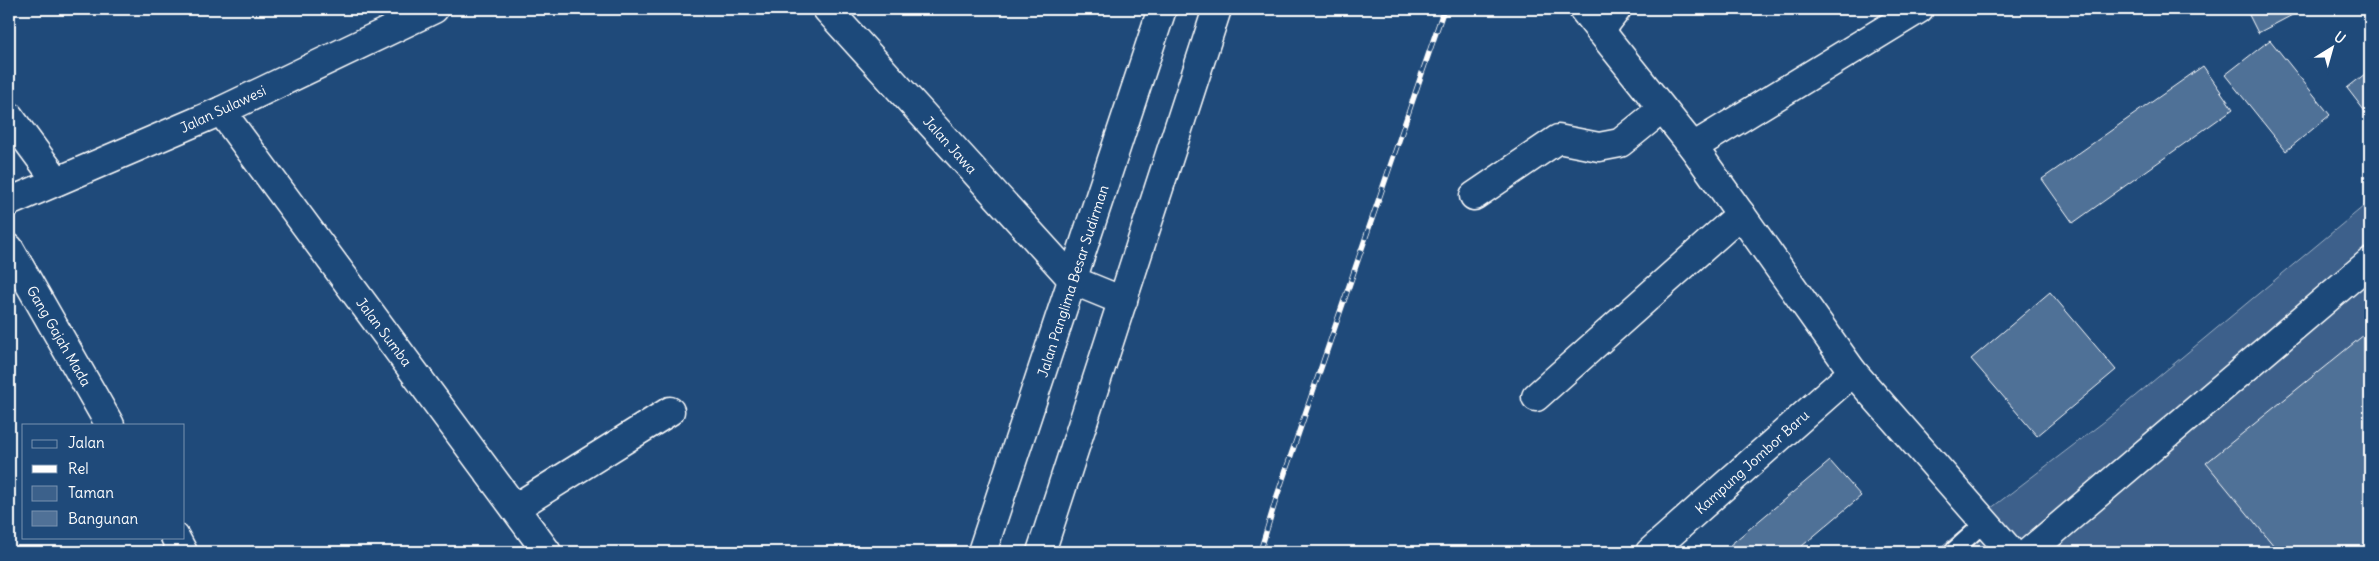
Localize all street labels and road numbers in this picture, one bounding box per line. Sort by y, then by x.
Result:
street label: Jalan Sulawesi [177,81,269,137]
street label: Jalan Jawa [919,112,981,178]
street label: Jalan Panglima Besar Sudirman [1033,183,1113,379]
street label: Gang Gajah Mada [23,282,95,390]
street label: Jalan Sumba [352,294,416,370]
street label: Kampung Jombor Baru [1691,406,1813,518]

